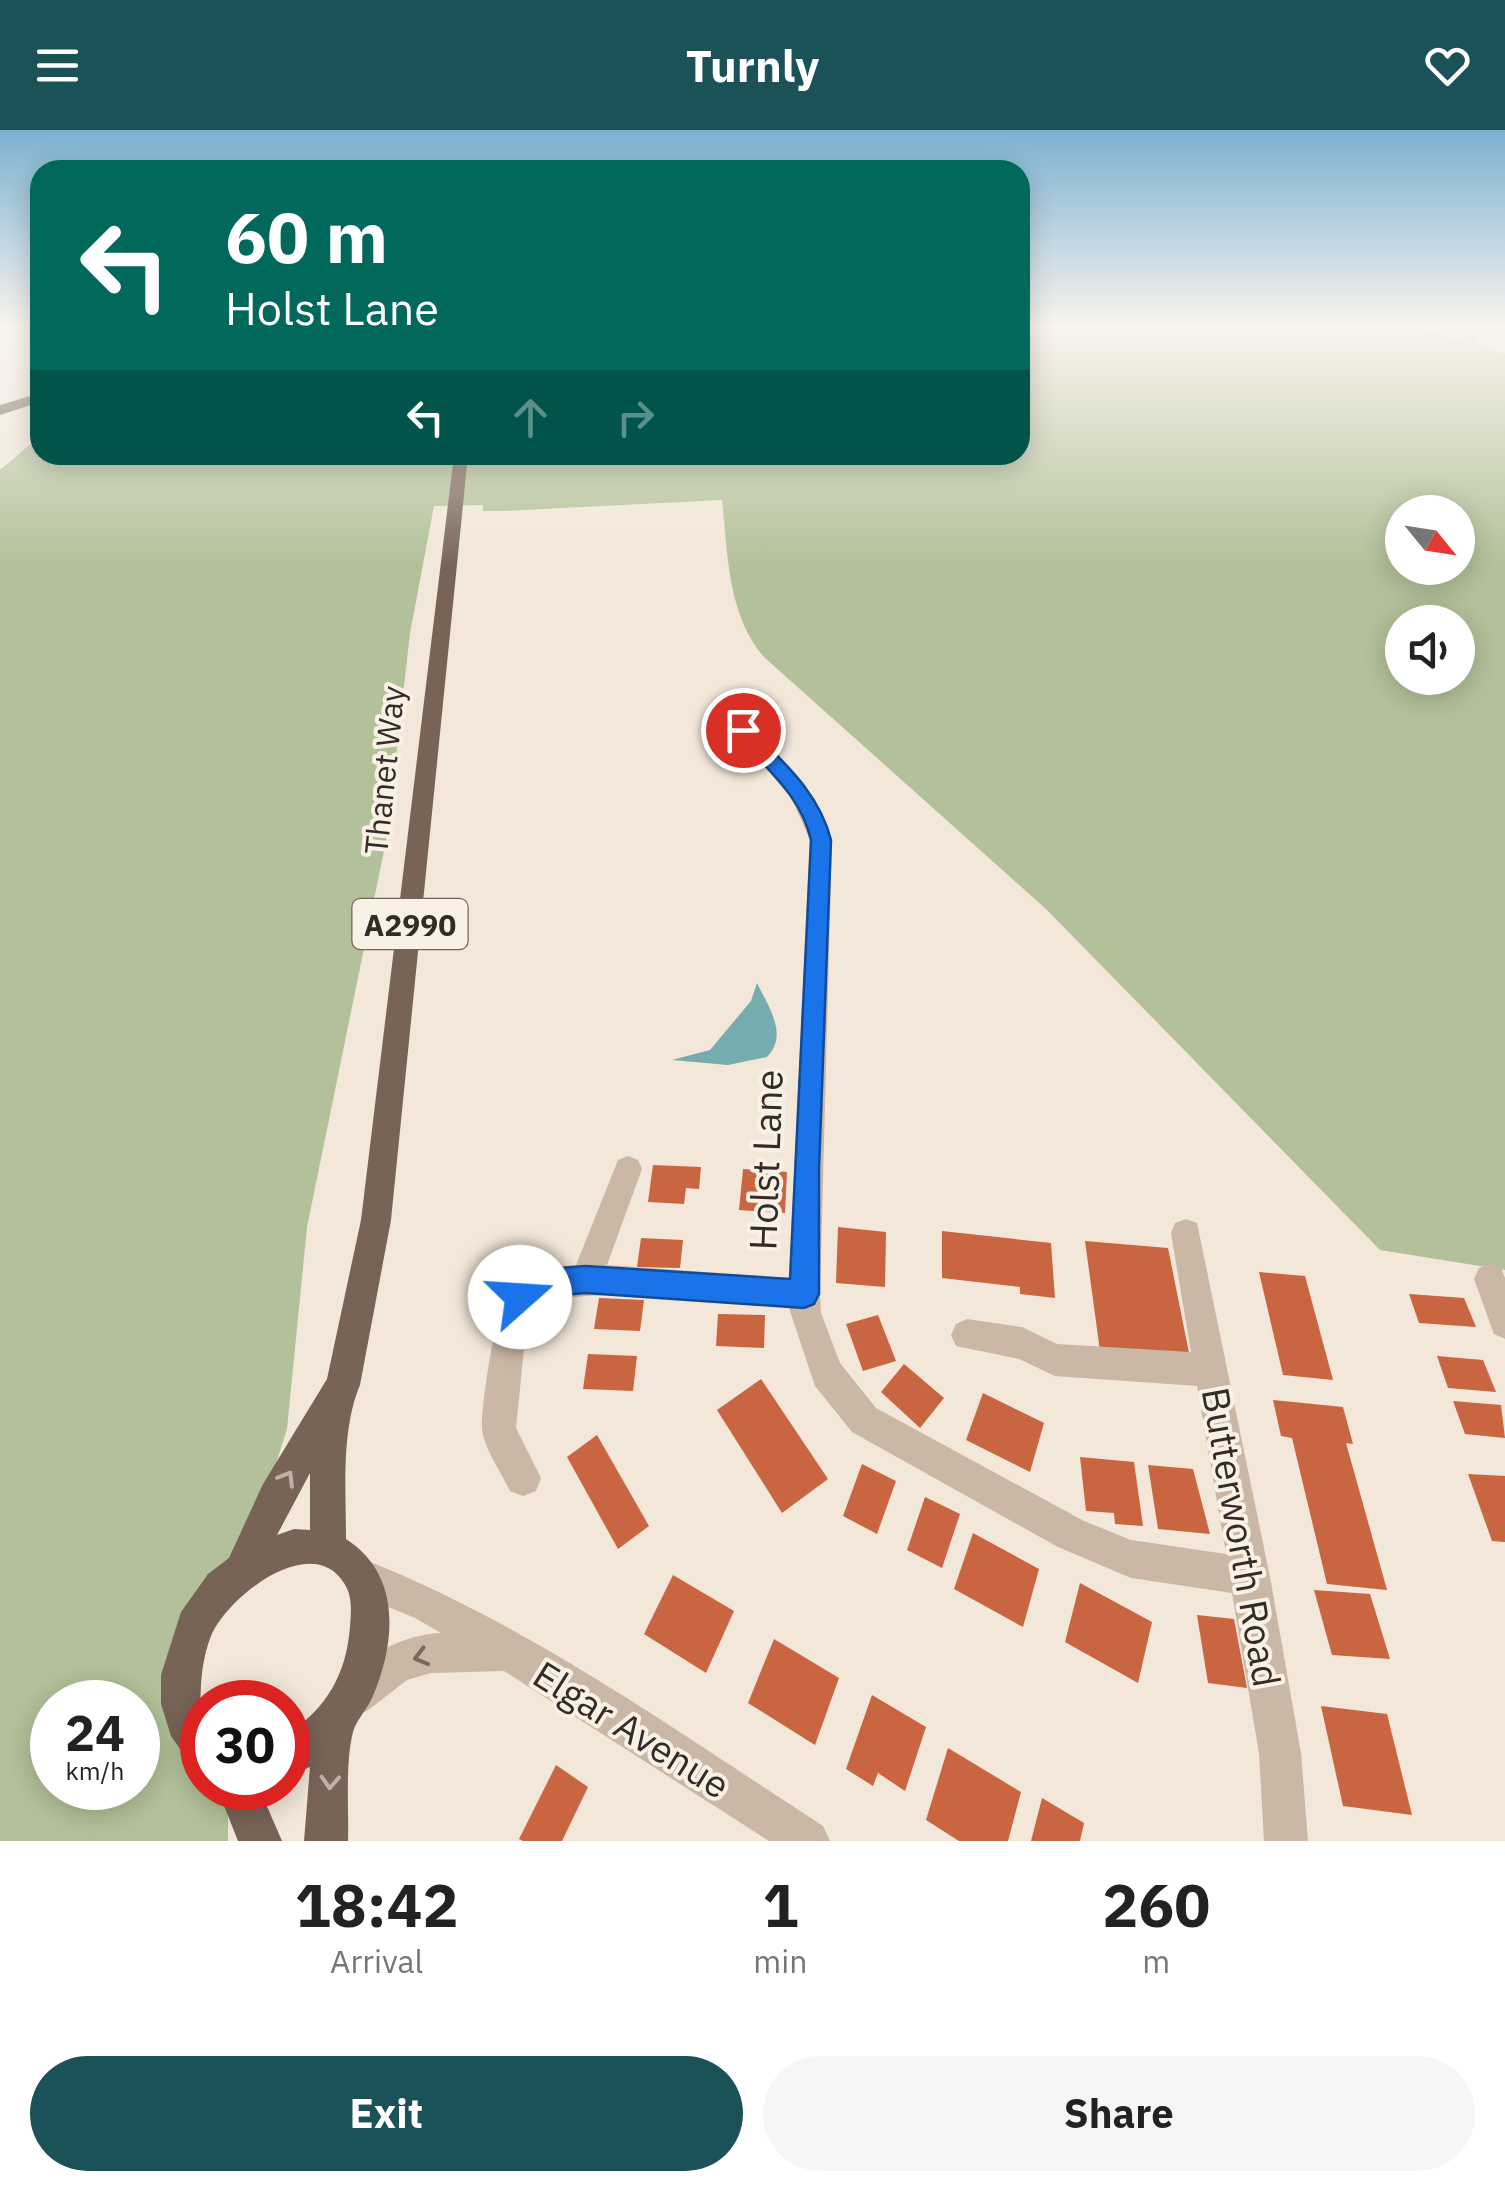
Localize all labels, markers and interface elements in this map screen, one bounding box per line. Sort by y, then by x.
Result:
text: Turnly [686,36,819,94]
icon: menu [30,38,85,93]
icon: heart [1420,38,1475,93]
text: 60 m [225,191,388,282]
icon: left [60,200,190,330]
text: Holst Lane [225,279,439,337]
icon: left [398,390,453,445]
icon: ahead [503,390,558,445]
icon: right [608,390,663,445]
north arrow [1385,495,1475,585]
map controls [1385,495,1475,695]
button: sound [1385,605,1475,695]
street label: Thanet Way [354,684,414,856]
pin [701,688,786,773]
icon: arrive [716,703,771,758]
road number: A2990 [352,899,468,949]
street label: Holst Lane [737,1069,793,1251]
position arrow [468,1245,572,1349]
street label: Butterworth Road [1192,1383,1292,1691]
one-way arrow [275,1471,294,1489]
one-way arrow [413,1646,431,1667]
street label: Elgar Avenue [525,1649,739,1809]
speed limit sign: 30 [180,1680,310,1810]
text: 24 [65,1700,125,1765]
text: km/h [66,1754,124,1787]
one-way arrow [320,1774,341,1790]
text: 18:42 [295,1865,459,1944]
text: 1 [762,1865,798,1944]
text: 260 [1102,1865,1210,1944]
text: Arrival [330,1940,423,1982]
text: min [753,1940,807,1982]
text: m [1142,1940,1170,1982]
button: Exit [30,2056,743,2171]
button: Share [763,2056,1475,2171]

